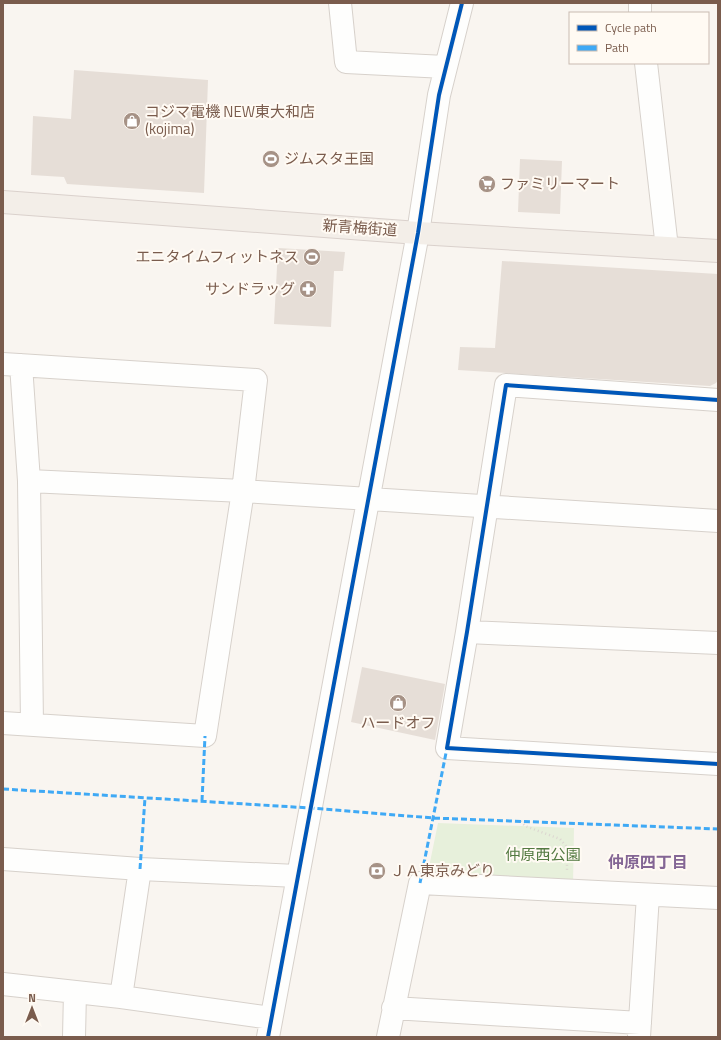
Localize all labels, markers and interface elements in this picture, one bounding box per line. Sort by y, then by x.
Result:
legend [569,12,709,64]
text: Cycle path [605,18,657,37]
text: Path [605,38,629,57]
place label: コジマ電機 NEW東大和店 (kojima) [145,100,315,140]
shop icon: コジマ電機 NEW東大和店 (kojima) [122,111,142,131]
place label: ジムスタ王国 [284,147,374,170]
sports icon: ジムスタ王国 [261,149,281,169]
place label: ファミリーマート [500,172,620,195]
supermarket icon: ファミリーマート [477,174,497,194]
street label: 新青梅街道 [322,213,398,242]
place label: エニタイムフィットネス [135,245,299,268]
sports icon: エニタイムフィットネス [302,247,322,267]
place label: サンドラッグ [205,277,295,300]
pharmacy icon: サンドラッグ [298,279,318,299]
shop icon: ハードオフ [388,693,408,713]
place label: ハードオフ [360,711,436,734]
park label: 仲原西公園 [505,843,581,866]
district label: 仲原四丁目 [608,850,688,874]
place label: ＪＡ東京みどり [390,859,495,882]
bank icon: ＪＡ東京みどり [367,861,387,881]
north arrow [12,988,52,1028]
text: N [28,990,36,1006]

